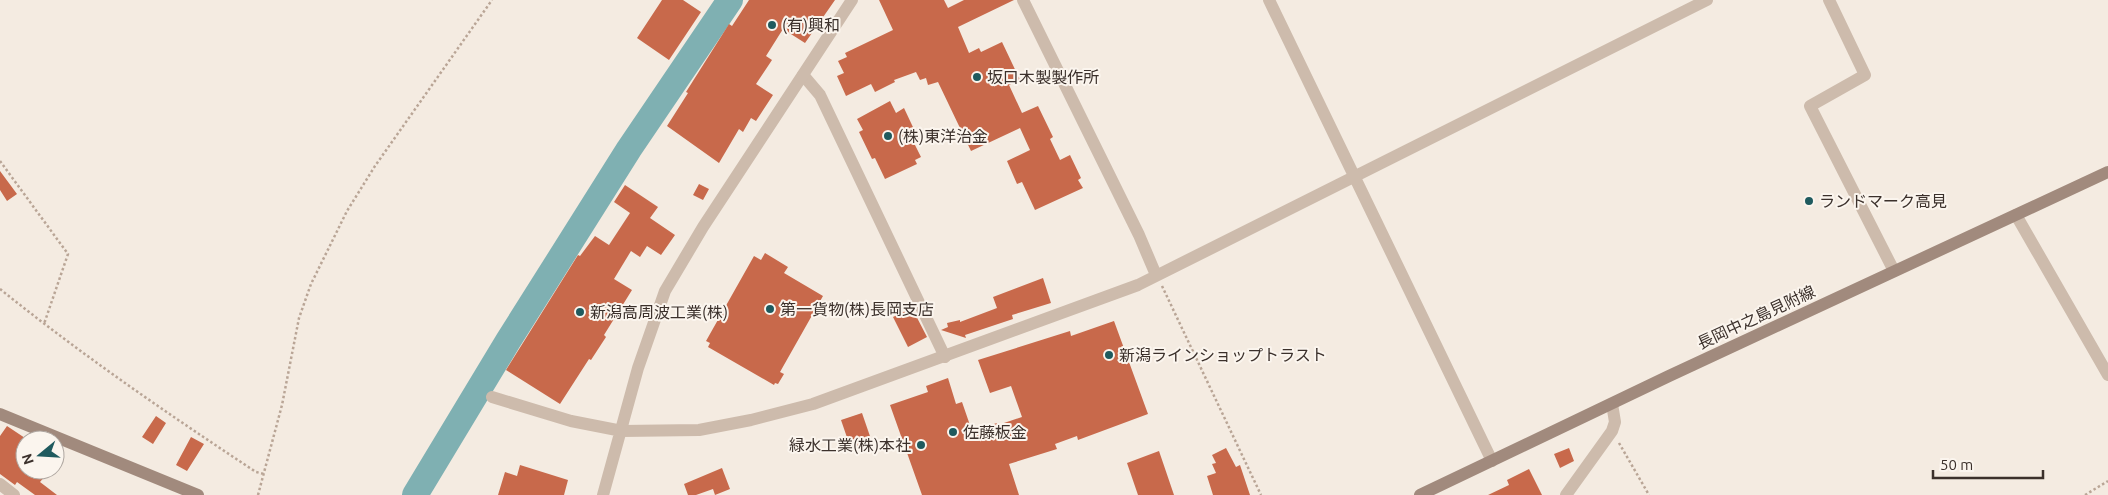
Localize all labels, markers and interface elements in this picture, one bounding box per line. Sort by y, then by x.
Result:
place label: (有)興和 [782,16,840,35]
marker: (有)興和 [766,19,778,31]
place label: 坂口木製製作所 [987,68,1099,86]
marker: 坂口木製製作所 [971,71,983,83]
place label: (株)東洋治金 [898,127,988,146]
marker: (株)東洋治金 [882,130,894,142]
place label: ランドマーク高見 [1819,192,1947,210]
marker: ランドマーク高見 [1803,195,1815,207]
street label: 長岡中之島見附線 [1694,282,1818,352]
place label: 第一貨物(株)長岡支店 [780,300,934,319]
place label: 新潟高周波工業(株) [590,303,728,322]
marker: 第一貨物(株)長岡支店 [764,303,776,315]
marker: 新潟高周波工業(株) [574,306,586,318]
place label: 新潟ラインショップトラスト [1119,346,1327,364]
marker: 新潟ラインショップトラスト [1103,349,1115,361]
place label: 佐藤板金 [963,423,1027,441]
marker: 佐藤板金 [947,426,959,438]
north arrow [15,430,65,480]
place label: 緑水工業(株)本社 [789,436,911,455]
marker: 緑水工業(株)本社 [915,439,927,451]
scale bar [1933,448,2043,480]
text: N [18,452,37,466]
text: 50 m [1940,456,1973,473]

